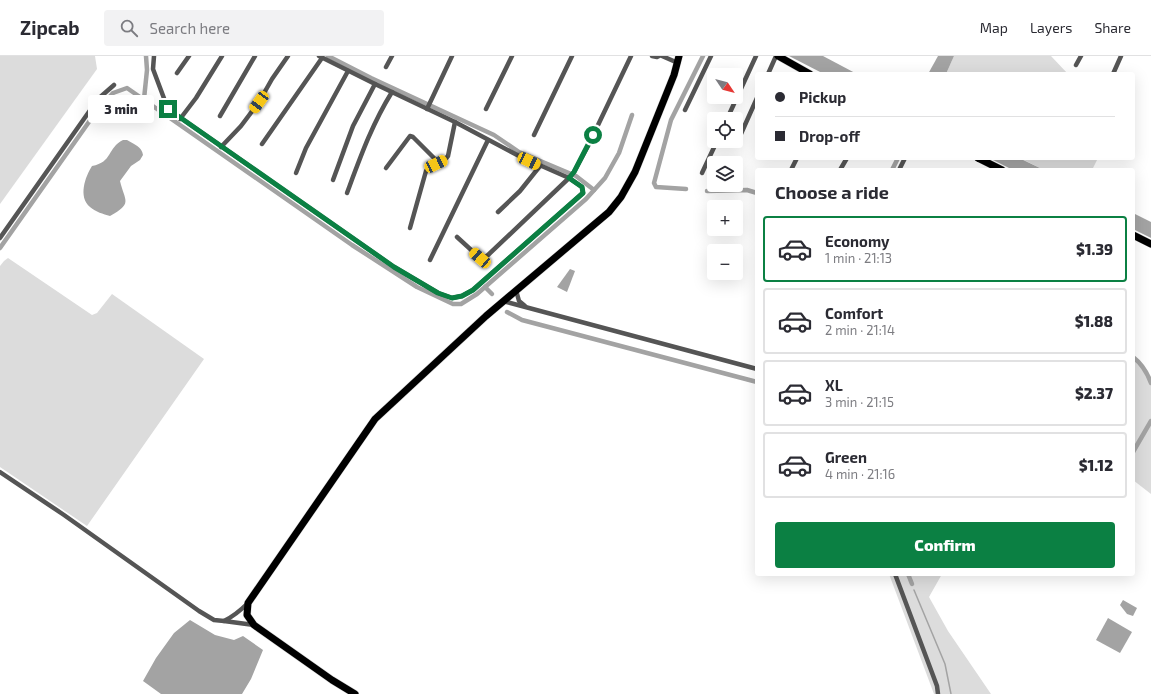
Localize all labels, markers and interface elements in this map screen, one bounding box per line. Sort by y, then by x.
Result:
search box [104,10,384,46]
text: Zipcab [20,16,80,39]
icon: search [118,17,140,39]
text: Search here [150,19,230,37]
text: Map [980,19,1008,36]
text: Layers [1030,19,1072,36]
text: Share [1094,19,1131,36]
north arrow [707,68,743,104]
map controls [707,68,743,280]
text: Pickup [799,88,846,106]
car [247,89,271,115]
callout: 3 min [88,95,154,123]
route end [159,100,177,118]
text: 3 min [104,101,138,117]
button: locate [707,112,743,148]
route start [584,126,602,144]
text: Drop-off [799,127,860,145]
car [516,150,542,172]
car [423,153,449,175]
button: layers [707,156,743,192]
text: Choose a ride [775,181,889,203]
button: + [707,200,743,236]
icon: car [777,231,813,267]
text: Economy [825,232,890,250]
text: $1.39 [1076,240,1113,258]
button: − [707,244,743,280]
car [467,246,493,270]
text: 1 min · 21:13 [825,250,892,266]
icon: car [777,303,813,339]
text: Comfort [825,304,883,322]
text: $1.88 [1075,312,1113,330]
text: 2 min · 21:14 [825,322,895,338]
icon: car [777,375,813,411]
text: XL [825,376,843,394]
text: $2.37 [1075,384,1113,402]
text: 3 min · 21:15 [825,394,894,410]
icon: car [777,447,813,483]
text: Green [825,448,867,466]
text: $1.12 [1079,456,1113,474]
text: 4 min · 21:16 [825,466,895,482]
button: Confirm [775,522,1115,568]

